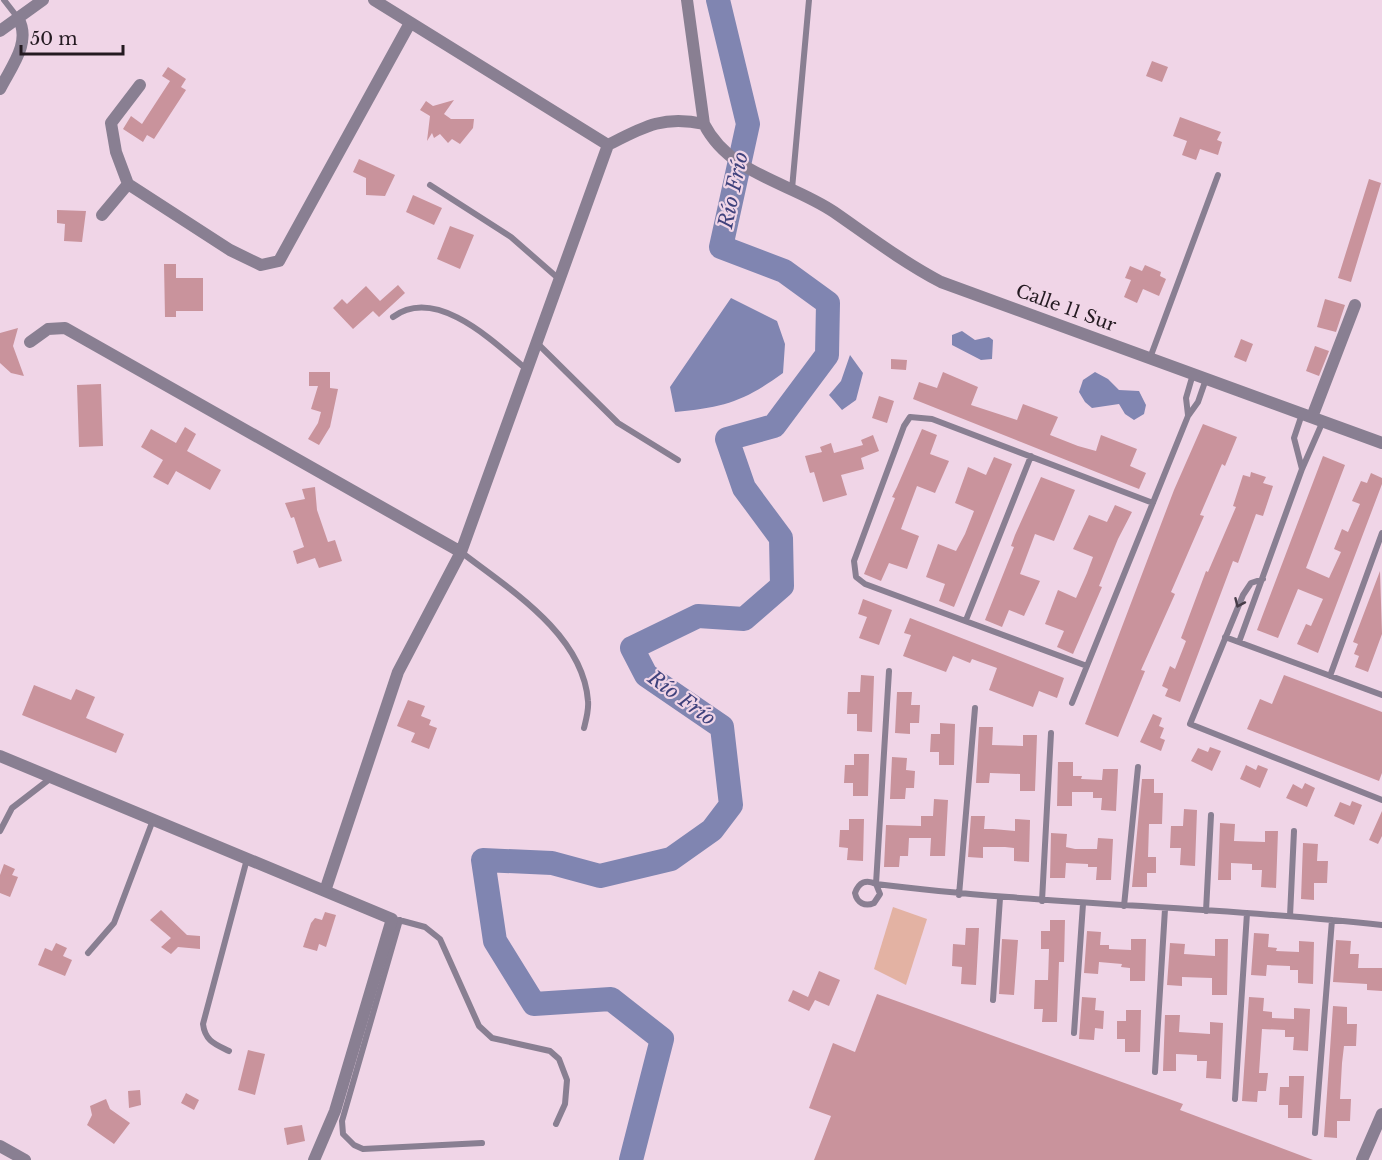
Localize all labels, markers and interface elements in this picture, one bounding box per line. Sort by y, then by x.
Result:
scale bar [21,18,123,56]
text: 50 m [30,28,78,50]
water label: Río Frío [713,150,753,231]
street label: Calle 11 Sur [1013,280,1120,336]
one-way arrow [1235,597,1247,608]
water label: Río Frío [643,665,720,731]

